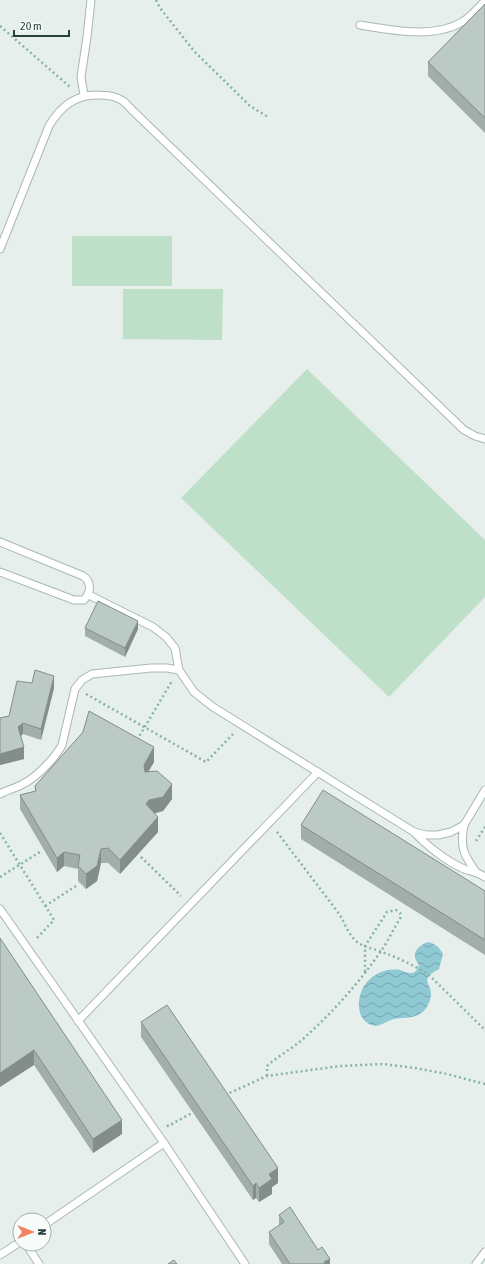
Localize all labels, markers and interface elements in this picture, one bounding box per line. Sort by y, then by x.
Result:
scale bar [14,12,69,38]
text: 20 m [20,19,42,33]
north arrow [12,1212,52,1252]
text: N [36,1229,48,1235]

